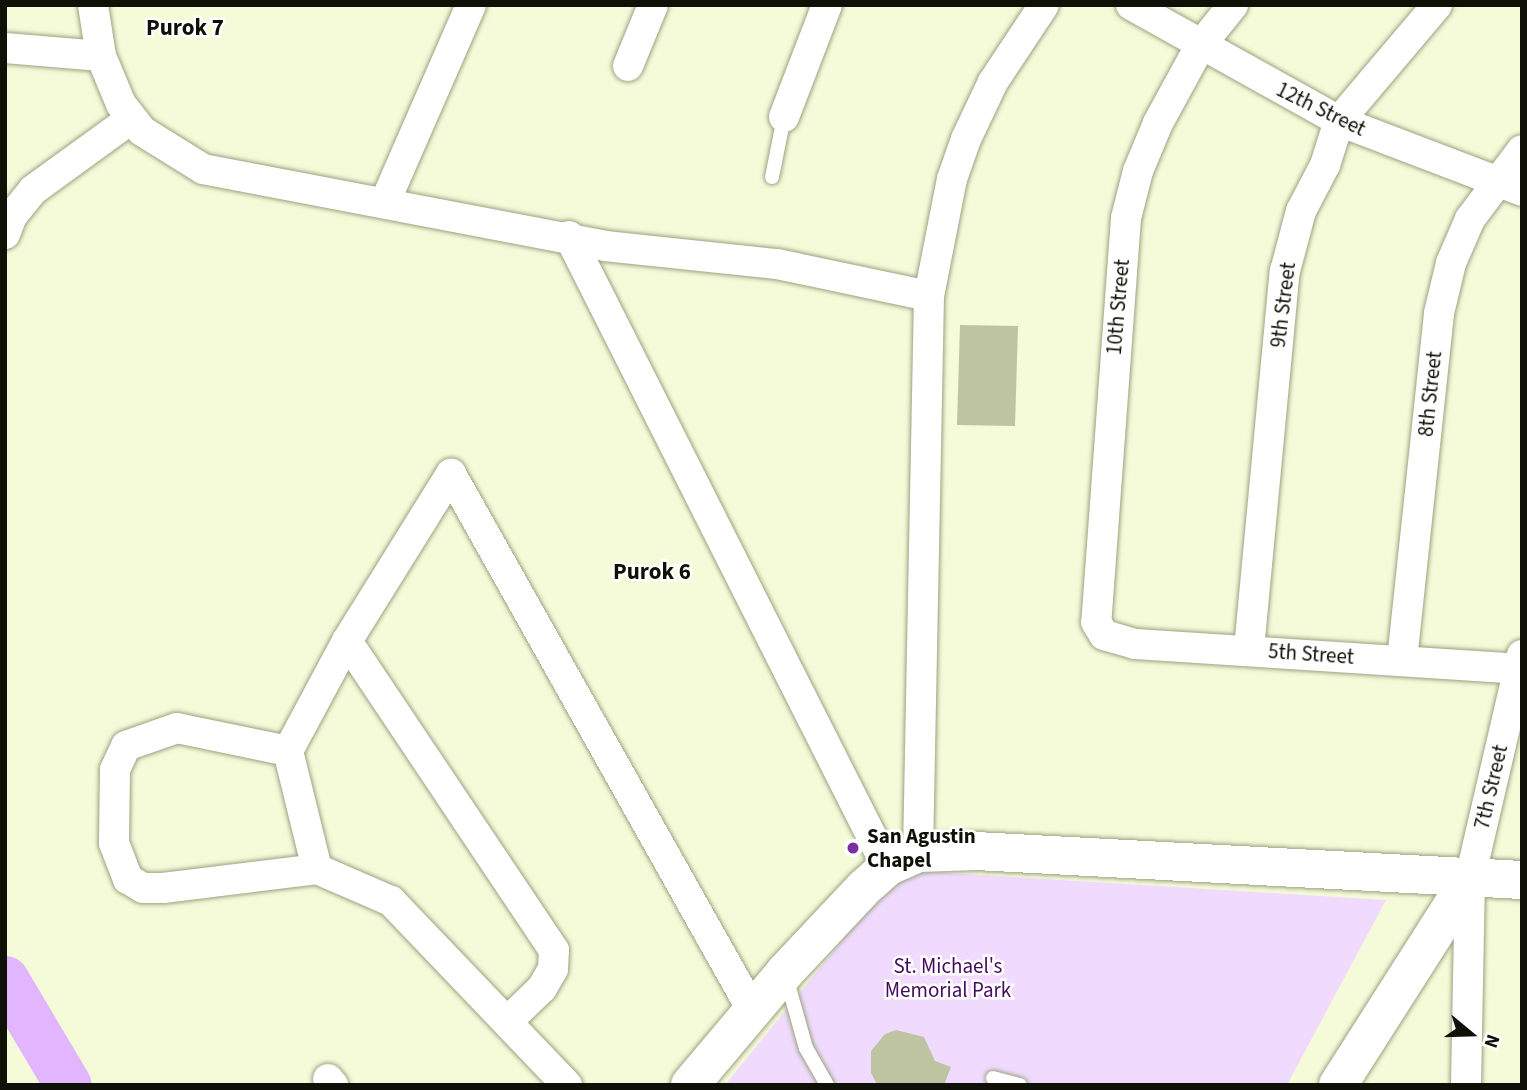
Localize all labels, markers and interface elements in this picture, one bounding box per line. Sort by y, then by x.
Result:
district label: Purok 7 [146,14,224,42]
street label: 12th Street [1272,77,1370,141]
street label: 10th Street [1101,258,1135,356]
street label: 9th Street [1265,261,1301,349]
street label: 8th Street [1413,350,1447,438]
district label: Purok 6 [613,558,691,586]
street label: 5th Street [1267,638,1355,670]
street label: 7th Street [1469,742,1513,832]
place label: San Agustin Chapel [867,823,976,873]
marker: San Agustin Chapel [845,840,861,856]
park label: St. Michael's Memorial Park [885,953,1011,1003]
north arrow [1436,999,1506,1069]
text: N [1477,1031,1506,1051]

